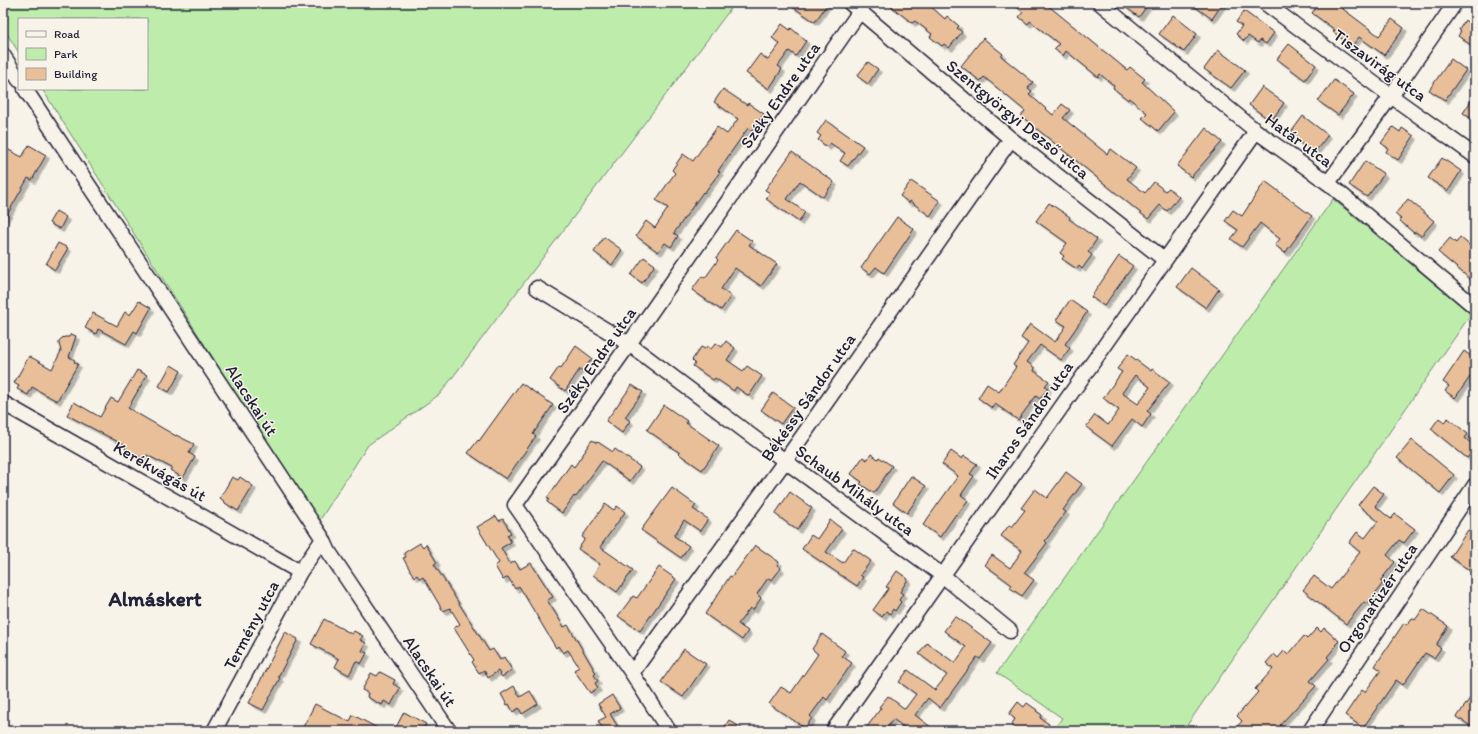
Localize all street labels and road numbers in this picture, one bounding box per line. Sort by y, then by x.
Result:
street label: Tiszavirág utca [1330,25,1430,105]
street label: Széky Endre utca [736,38,824,152]
street label: Szentgyörgyi Dezső utca [943,55,1094,183]
street label: Határ utca [1261,109,1337,171]
street label: Széky Endre utca [552,303,640,417]
street label: Békéssy Sándor utca [756,329,860,465]
street label: Iharos Sándor utca [981,357,1077,483]
street label: Alacskai út [222,361,283,440]
street label: Kerékvágás út [110,436,210,506]
street label: Schaub Mihály utca [792,440,918,540]
street label: Orgonafüzér utca [1333,539,1421,657]
street label: Termény utca [219,577,283,673]
street label: Alacskai út [399,632,461,711]

